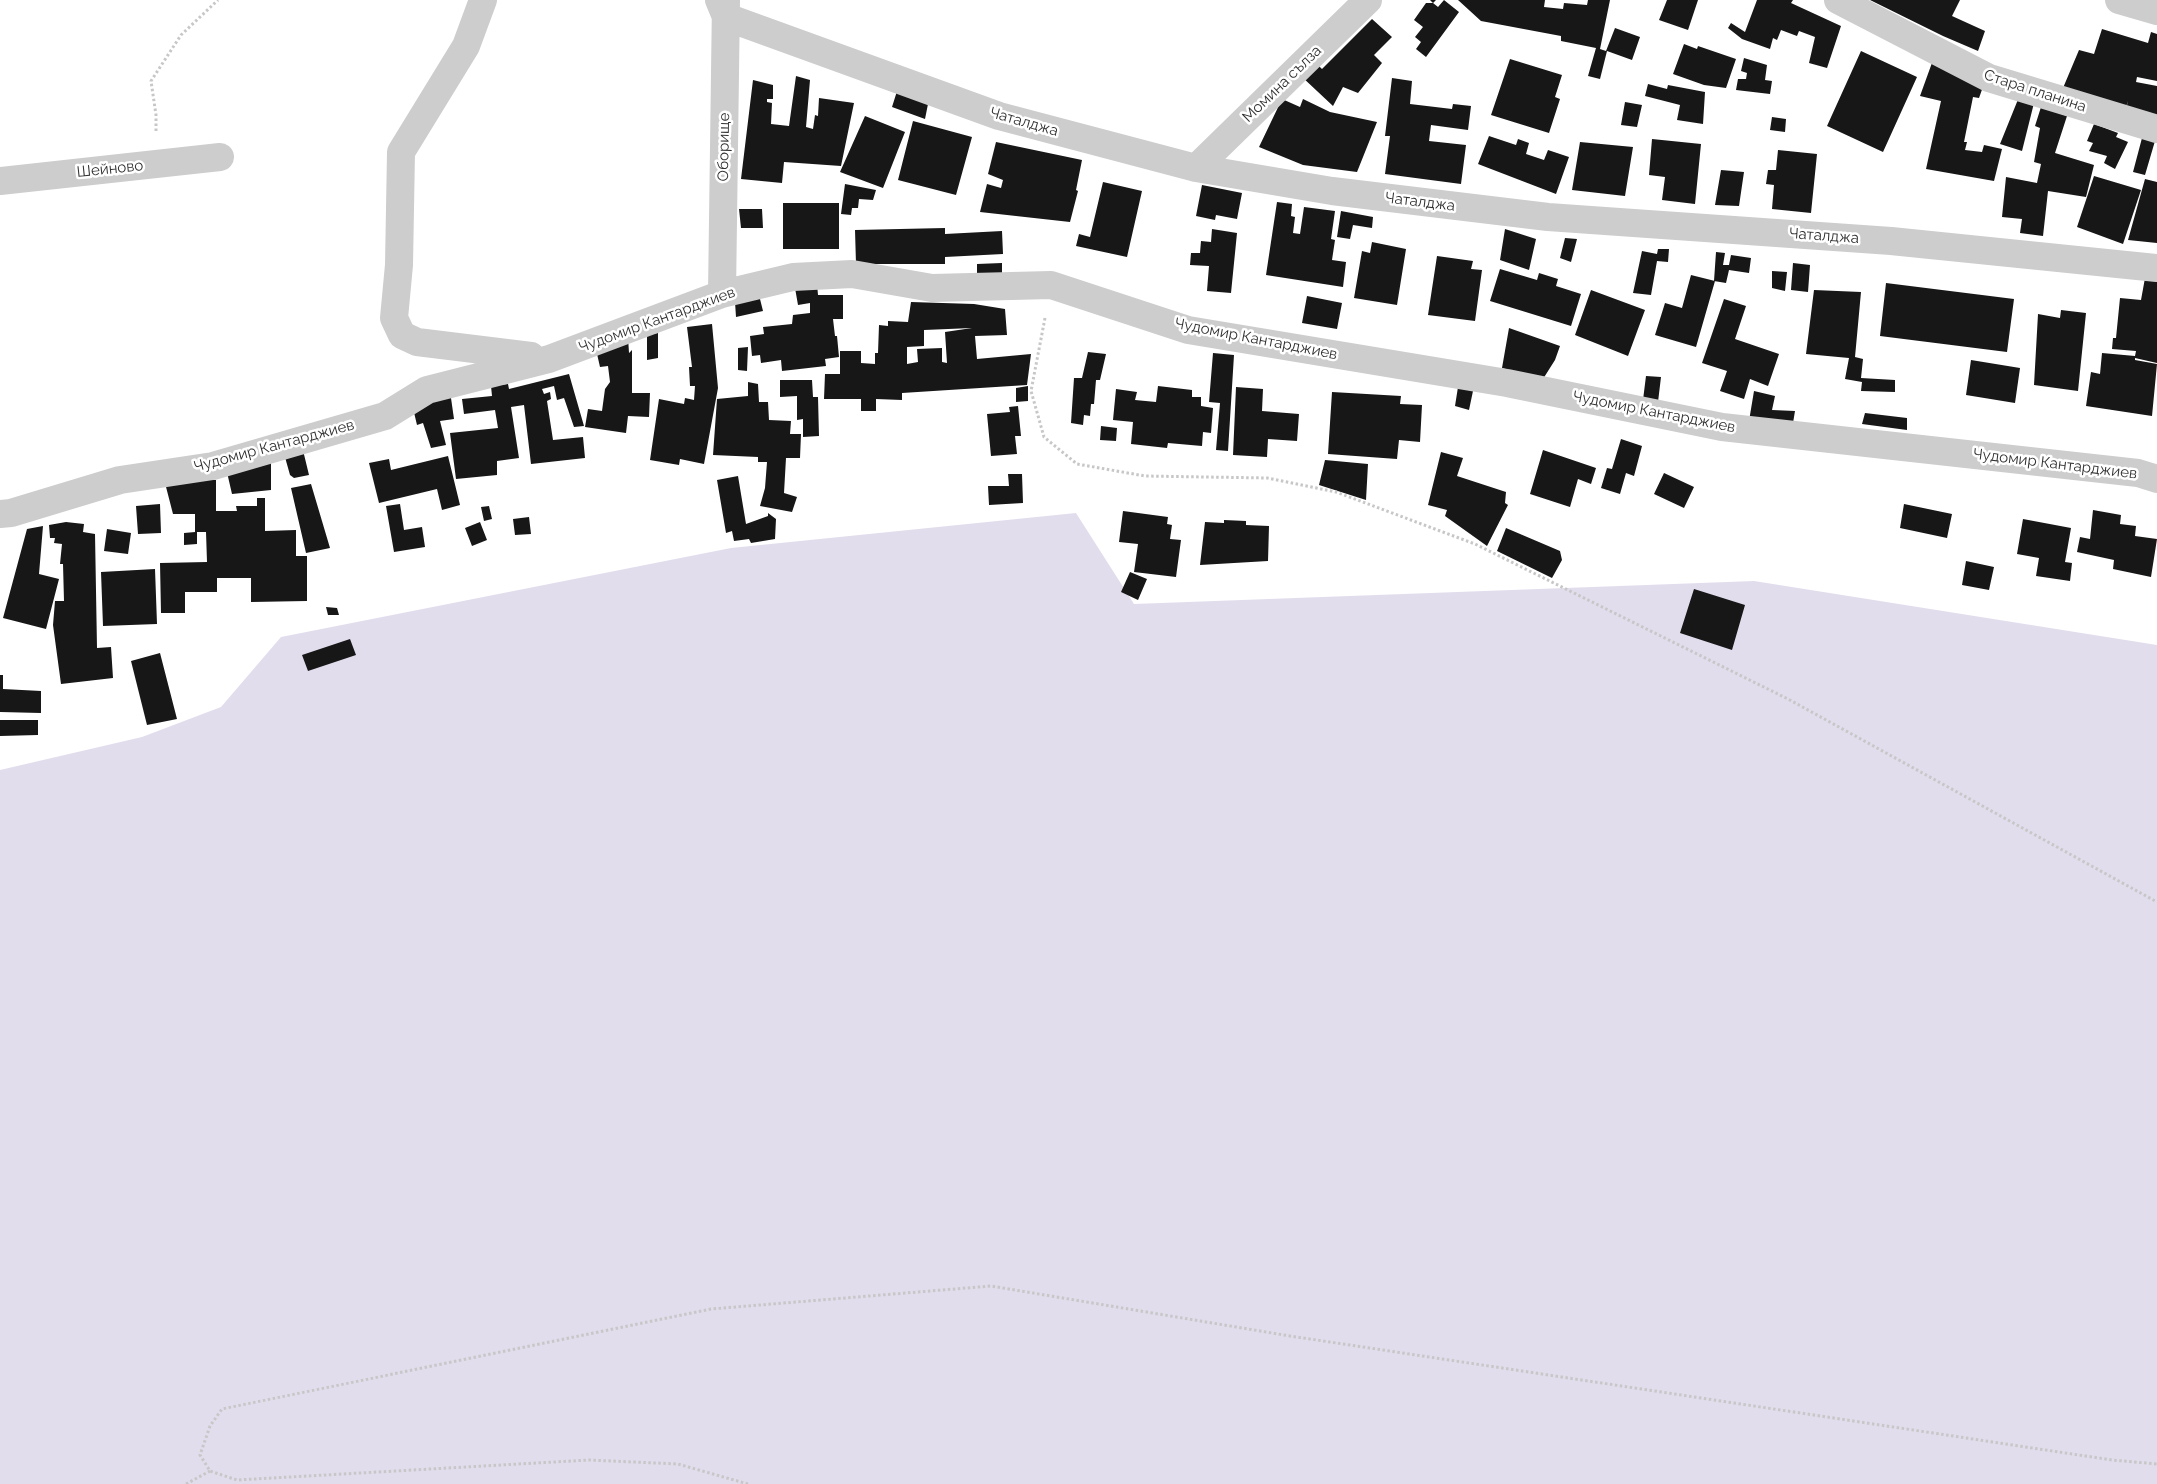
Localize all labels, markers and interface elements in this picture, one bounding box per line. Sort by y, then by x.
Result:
street label: Момина сълза [1239,42,1325,126]
street label: Стара планина [1982,66,2088,116]
street label: Чаталджа [988,104,1060,140]
street label: Оборище [714,113,734,181]
street label: Шейново [76,157,144,181]
street label: Чаталджа [1384,189,1456,215]
street label: Чаталджа [1788,225,1860,247]
street label: Чудомир Кантарджиев [576,283,738,357]
street label: Чудомир Кантарджиев [1173,314,1339,364]
street label: Чудомир Кантарджиев [1571,387,1737,437]
street label: Чудомир Кантарджиев [192,416,356,476]
street label: Чудомир Кантарджиев [1972,445,2138,483]

